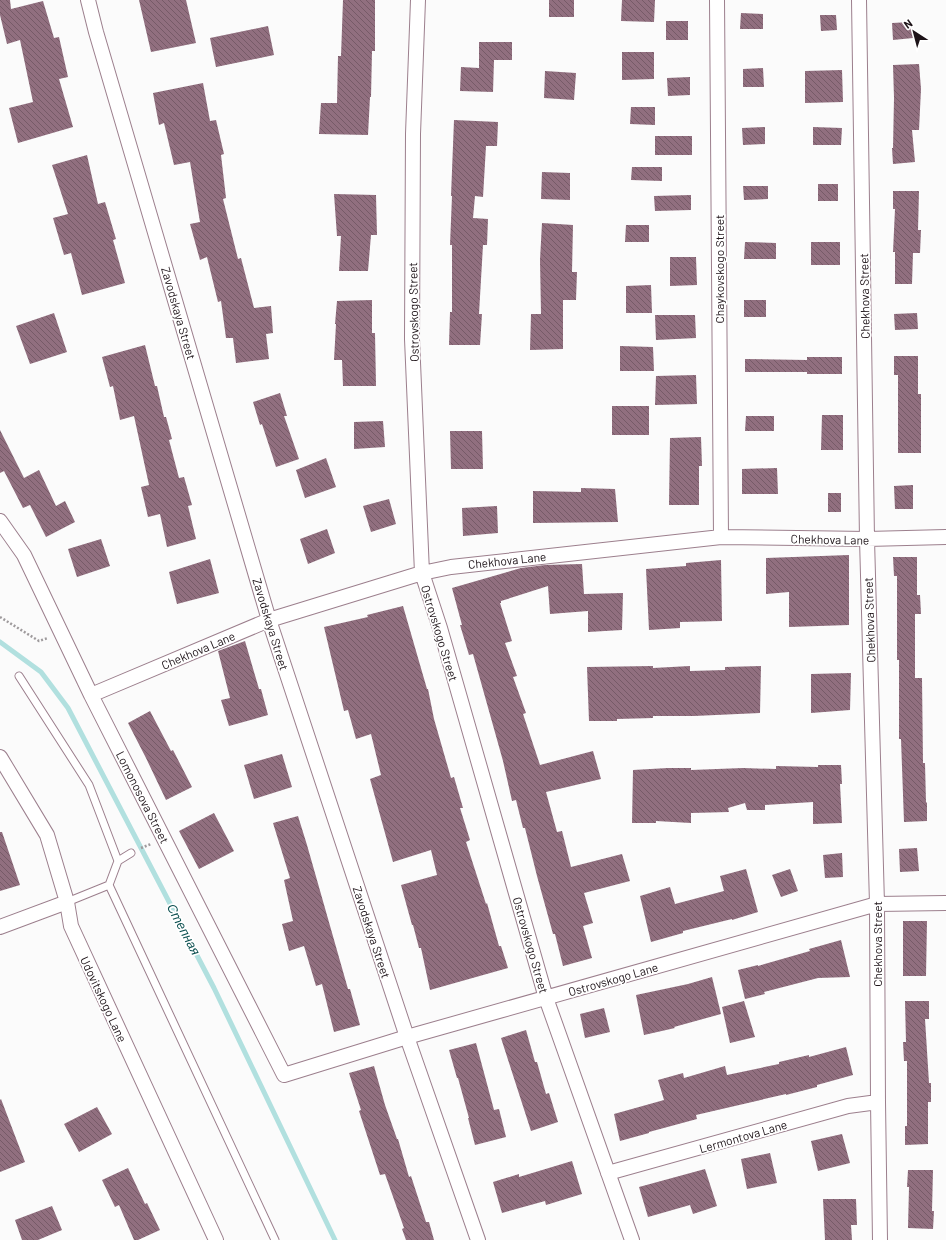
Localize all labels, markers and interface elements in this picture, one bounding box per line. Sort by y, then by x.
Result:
north arrow [894,12,934,52]
text: N [901,16,915,31]
street label: Chaykovskogo Street [712,215,726,323]
street label: Chekhova Street [856,253,872,339]
street label: Ostrovskogo Street [405,262,421,362]
street label: Zavodskaya Street [159,265,199,361]
street label: Chekhova Lane [791,531,869,547]
street label: Chekhova Lane [467,549,547,571]
street label: Zavodskaya Street [250,576,292,672]
street label: Chekhova Street [861,577,877,663]
street label: Ostrovskogo Street [419,583,461,683]
street label: Chekhova Lane [159,628,237,672]
street label: Lomonosova Street [114,749,172,845]
street label: Zavodskaya Street [351,884,393,980]
street label: Ostrovskogo Street [511,895,551,995]
water label: Степная [164,901,204,957]
street label: Chekhova Street [870,901,884,987]
street label: Udovitskogo Lane [78,954,130,1044]
street label: Ostrovskogo Lane [567,959,659,999]
street label: Lermontova Lane [697,1117,789,1155]

